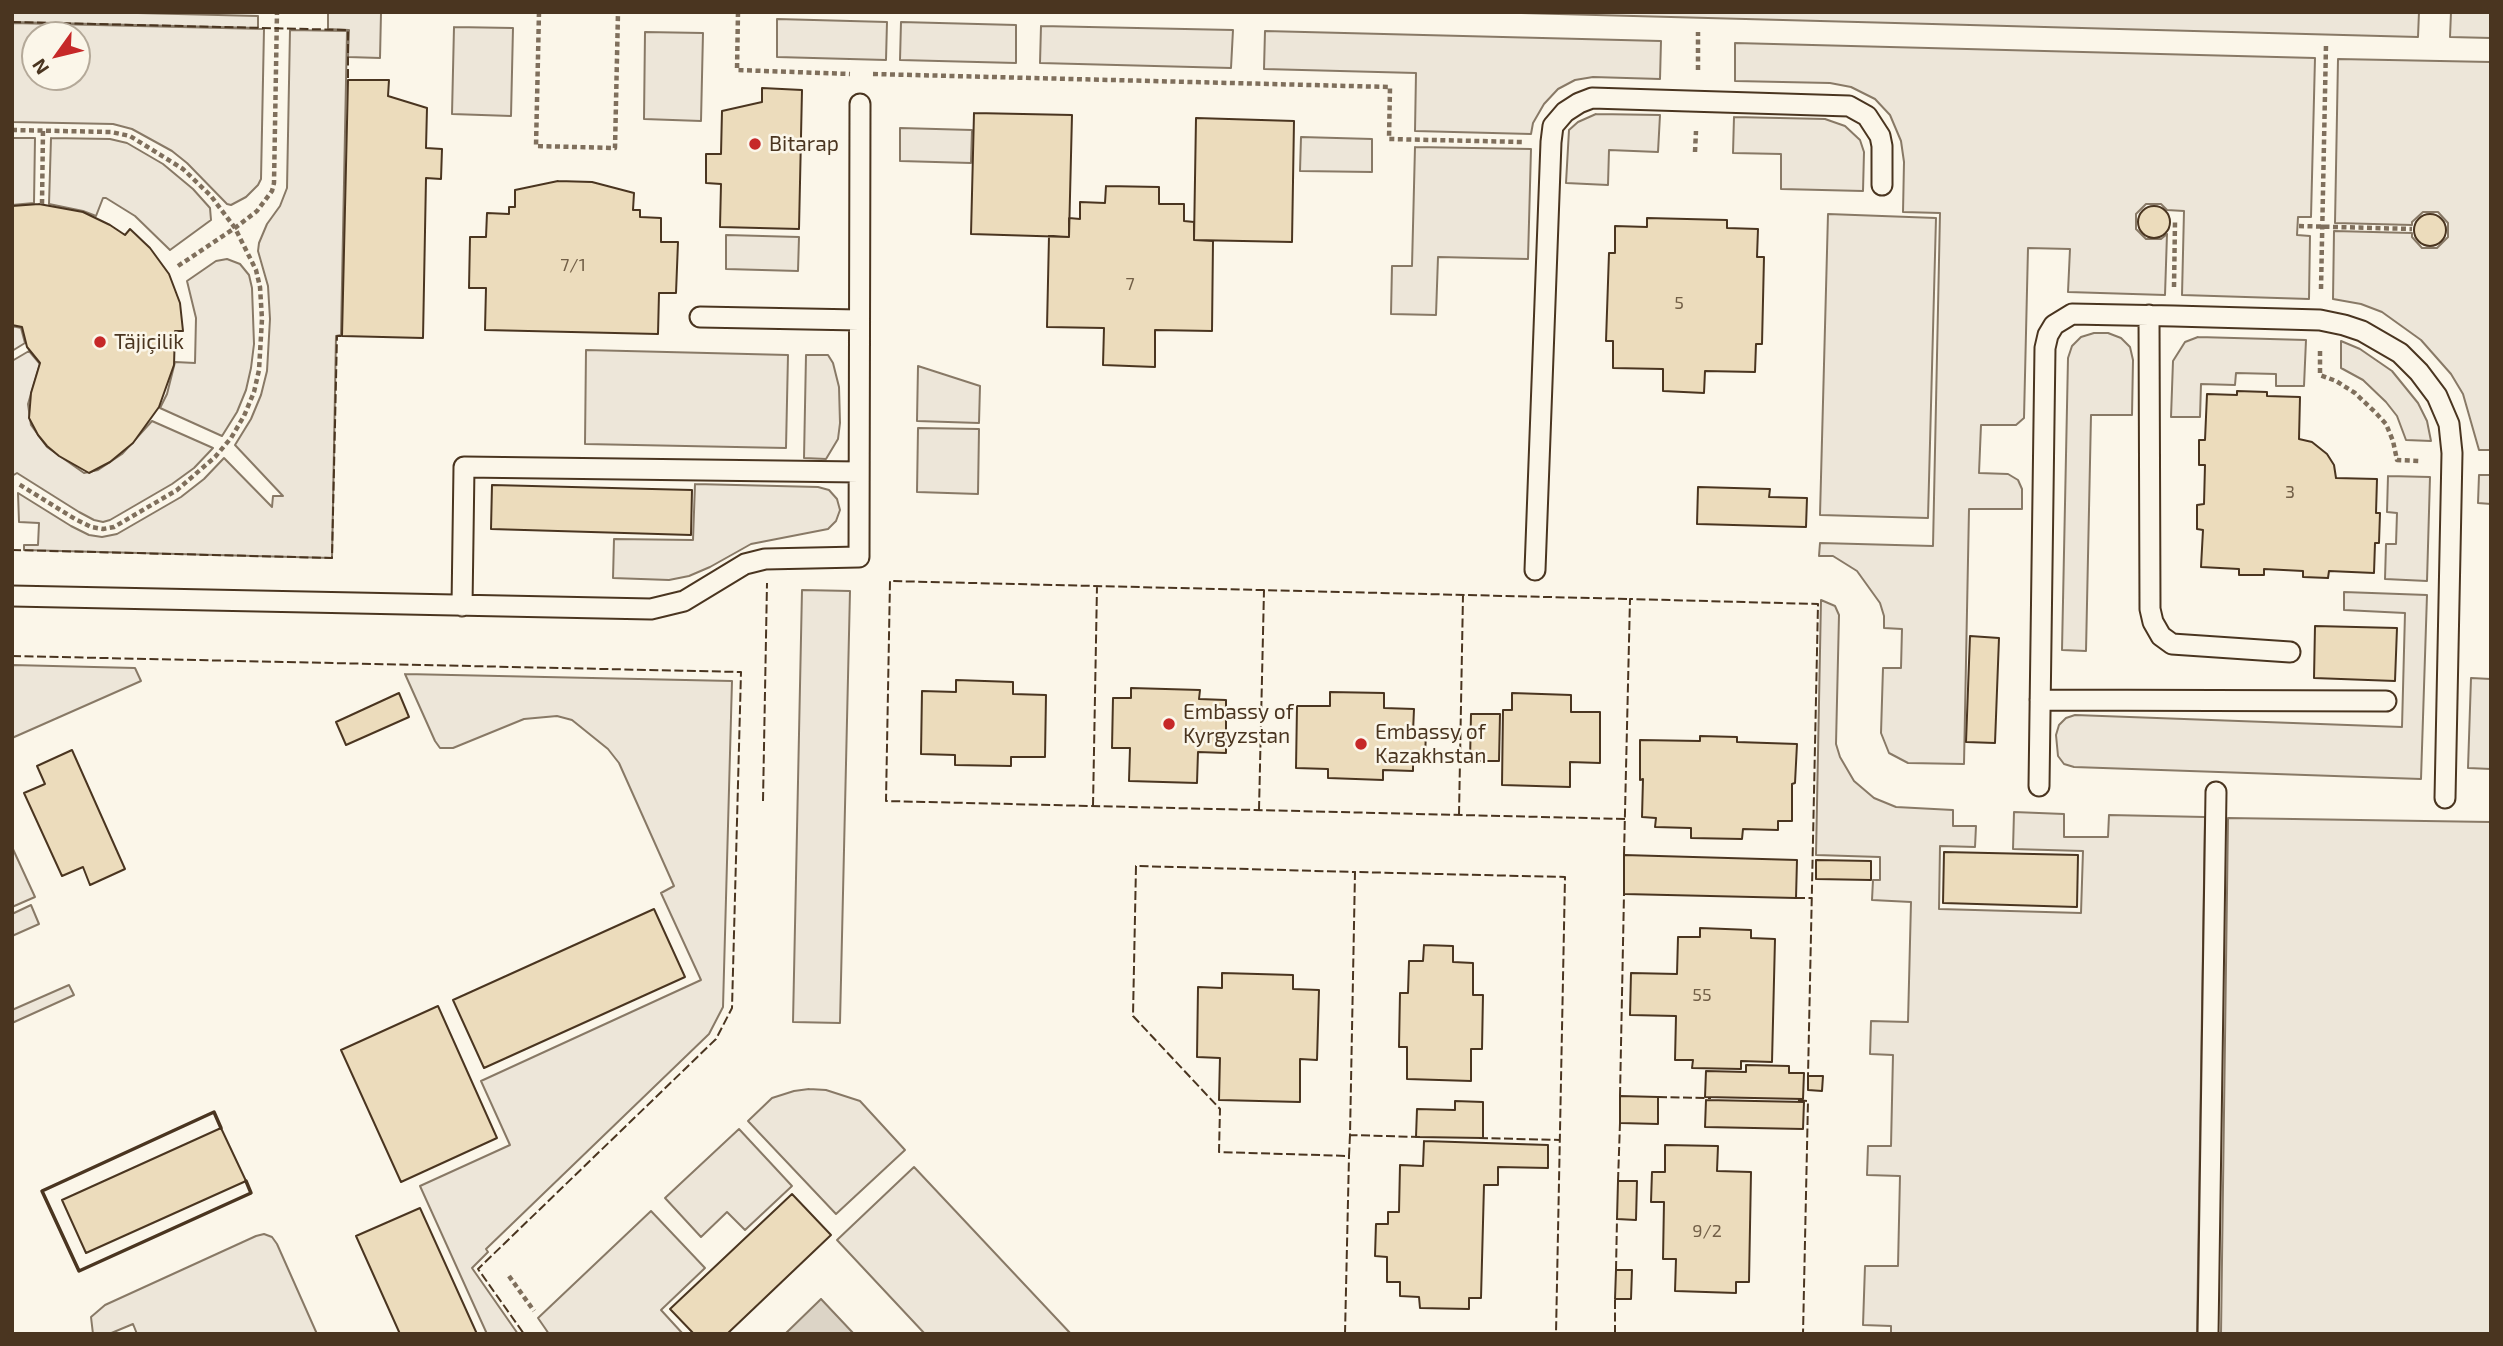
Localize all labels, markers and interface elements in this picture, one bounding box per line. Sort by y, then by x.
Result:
north arrow [21,21,91,91]
text: N [26,55,53,79]
place label: Bitarap [769,131,839,157]
marker: Bitarap [747,136,763,152]
house number: 7/1 [560,254,586,276]
house number: 7 [1125,273,1135,295]
house number: 5 [1674,292,1684,314]
place label: Täjiçilik [114,329,184,355]
marker: Täjiçilik [92,334,108,350]
house number: 3 [2285,481,2295,503]
place label: Embassy of Kyrgyzstan [1183,699,1294,749]
marker: Embassy of Kyrgyzstan [1161,716,1177,732]
place label: Embassy of Kazakhstan [1375,719,1486,769]
marker: Embassy of Kazakhstan [1353,736,1369,752]
house number: 55 [1692,984,1712,1006]
house number: 9/2 [1692,1220,1722,1242]

